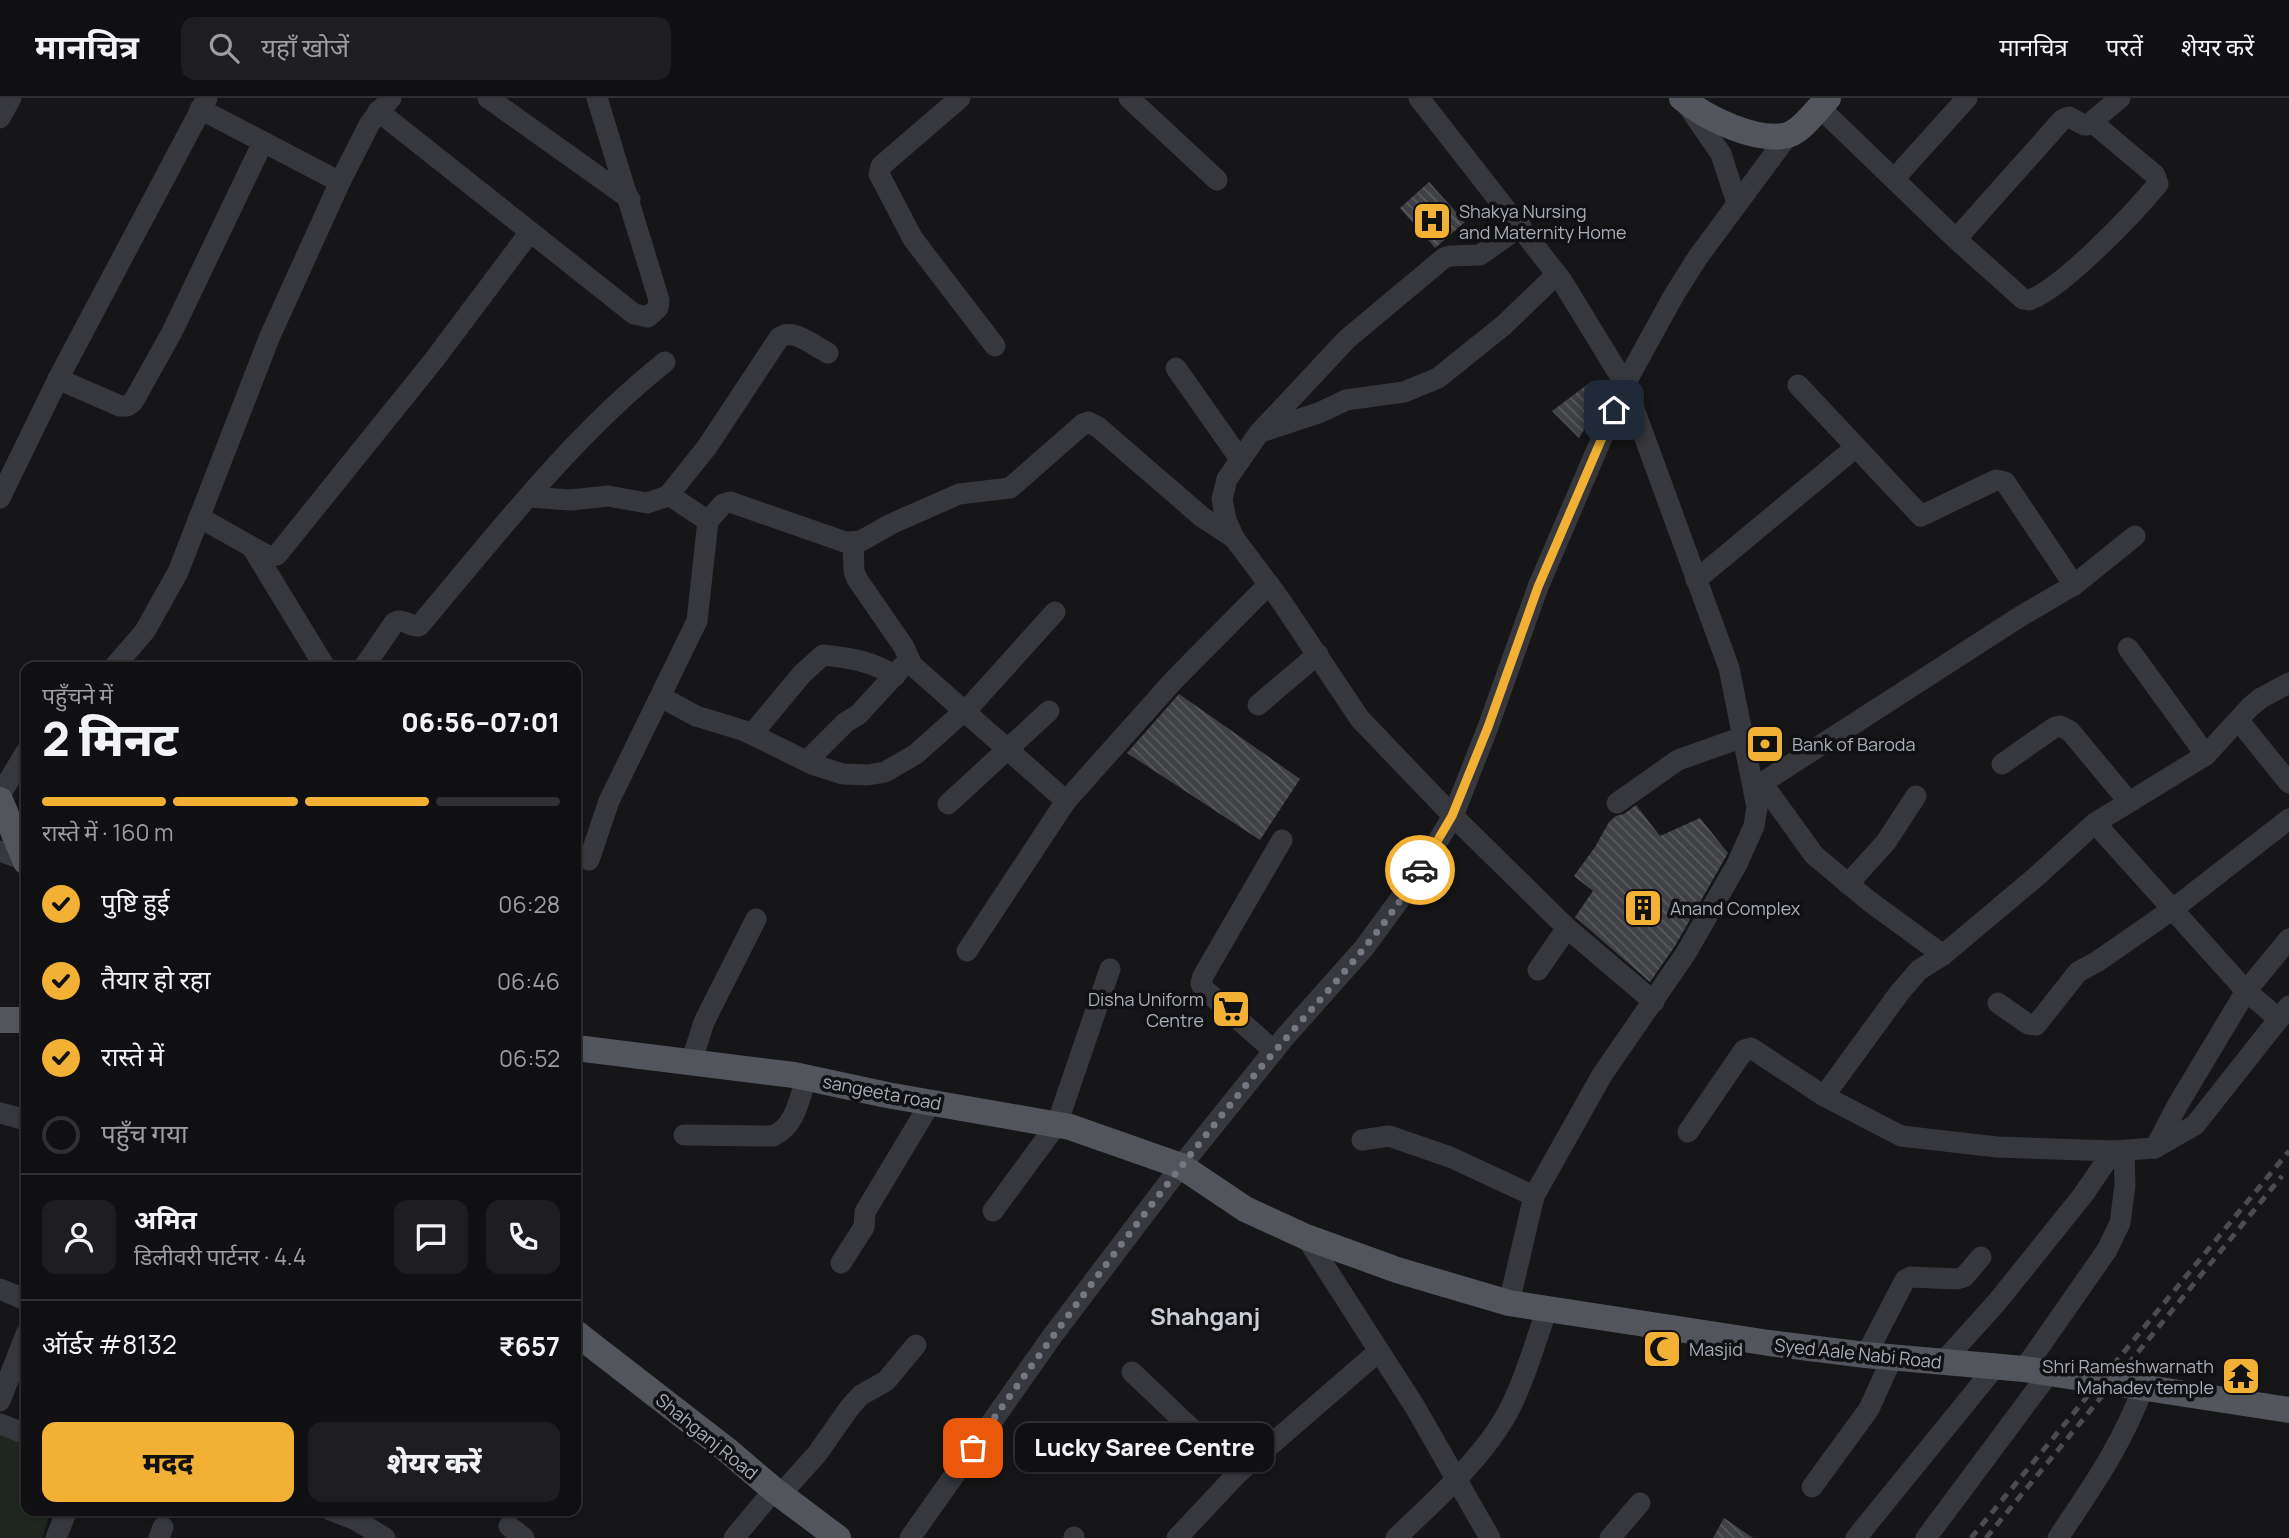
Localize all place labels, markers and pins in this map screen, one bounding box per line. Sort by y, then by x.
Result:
place label: Shakya Nursing and Maternity Home [1459,199,1627,244]
hospital icon: Shakya Nursing and Maternity Home [1411,200,1453,242]
pin [1584,380,1644,440]
bank icon: Bank of Baroda [1744,723,1786,765]
place label: Bank of Baroda [1792,732,1916,756]
building icon: Anand Complex [1622,887,1664,929]
place label: Anand Complex [1670,896,1801,920]
place label: Disha Uniform Centre [1088,987,1204,1032]
supermarket icon: Disha Uniform Centre [1210,988,1252,1030]
mosque icon: Masjid [1641,1328,1683,1370]
place label: Masjid [1689,1337,1743,1361]
place label: Shri Rameshwarnath Mahadev temple [2042,1354,2214,1399]
temple icon: Shri Rameshwarnath Mahadev temple [2220,1355,2262,1397]
pin [943,1418,1003,1478]
callout: Lucky Saree Centre [1015,1424,1274,1472]

